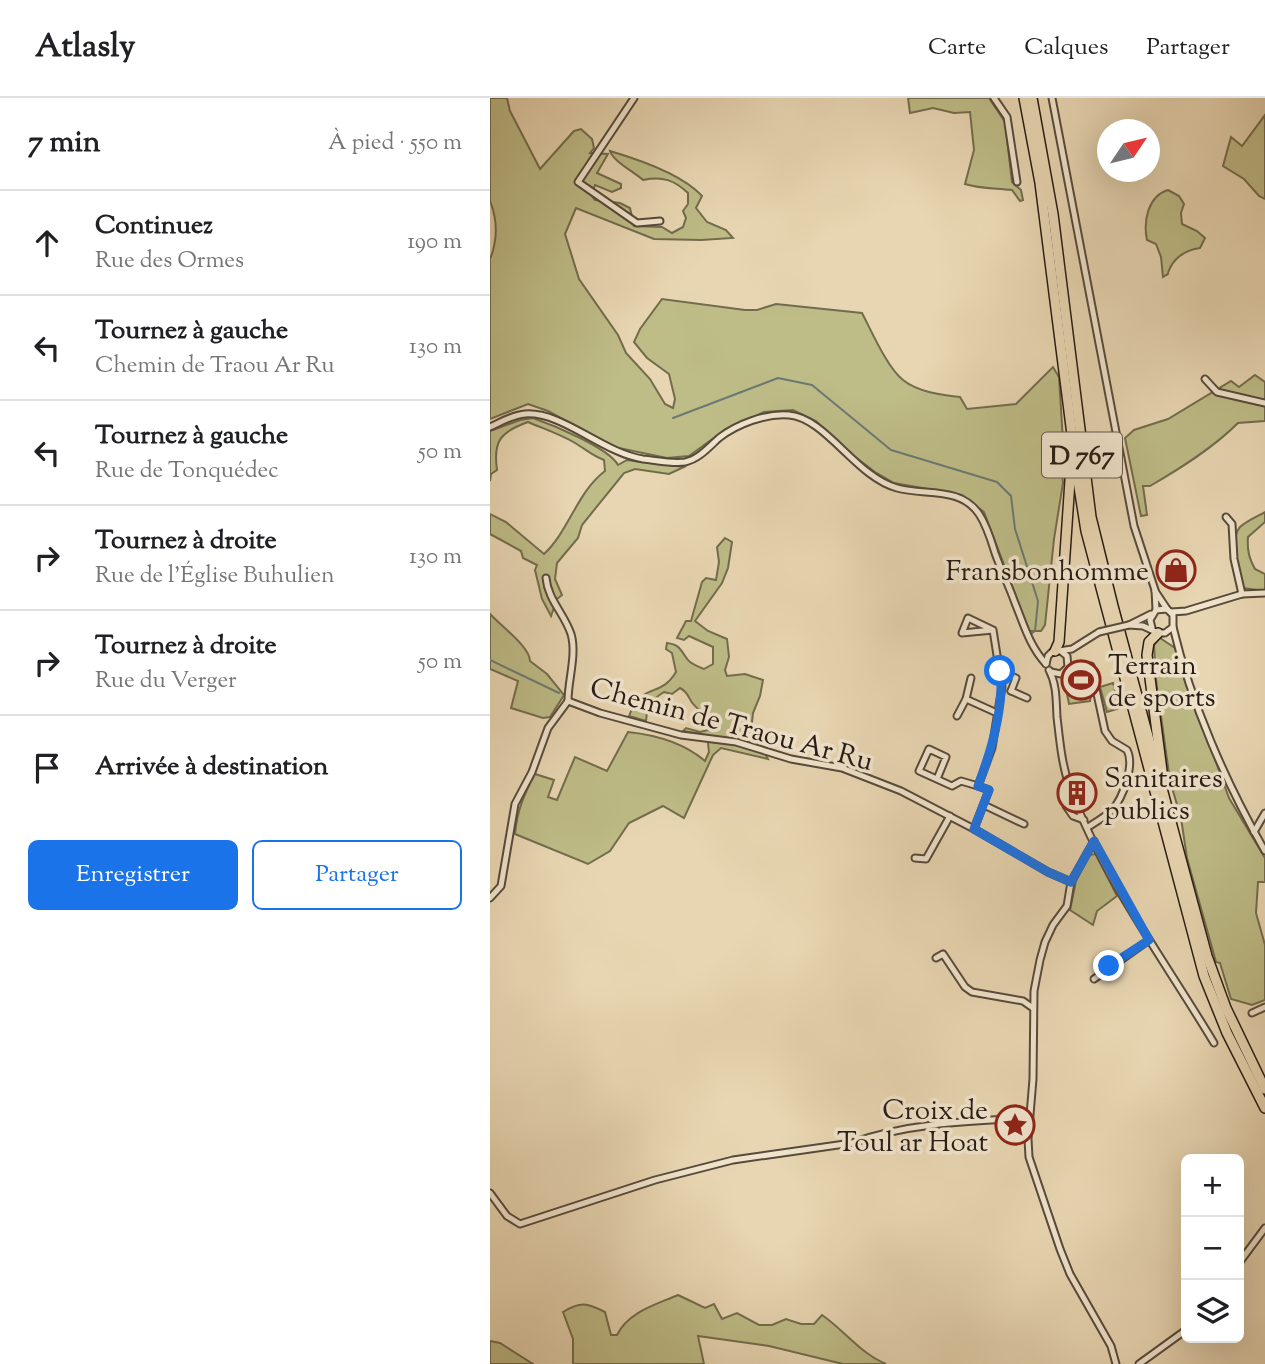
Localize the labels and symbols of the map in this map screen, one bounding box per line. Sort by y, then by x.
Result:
north arrow [1097,119,1160,182]
road number: D 767 [1042,432,1122,478]
shop icon: Fransbonhomme [1155,549,1197,591]
place label: Fransbonhomme [945,553,1149,593]
place label: Terrain de sports [1108,647,1216,719]
route start [984,655,1015,686]
sports icon: Terrain de sports [1060,659,1102,701]
street label: Chemin de Traou Ar Ru [585,669,877,783]
place label: Sanitaires publics [1104,760,1223,832]
building icon: Sanitaires publics [1056,772,1098,814]
route end [1093,950,1124,981]
place label: Croix de Toul ar Hoat [837,1092,988,1164]
place icon: Croix de Toul ar Hoat [994,1104,1036,1146]

